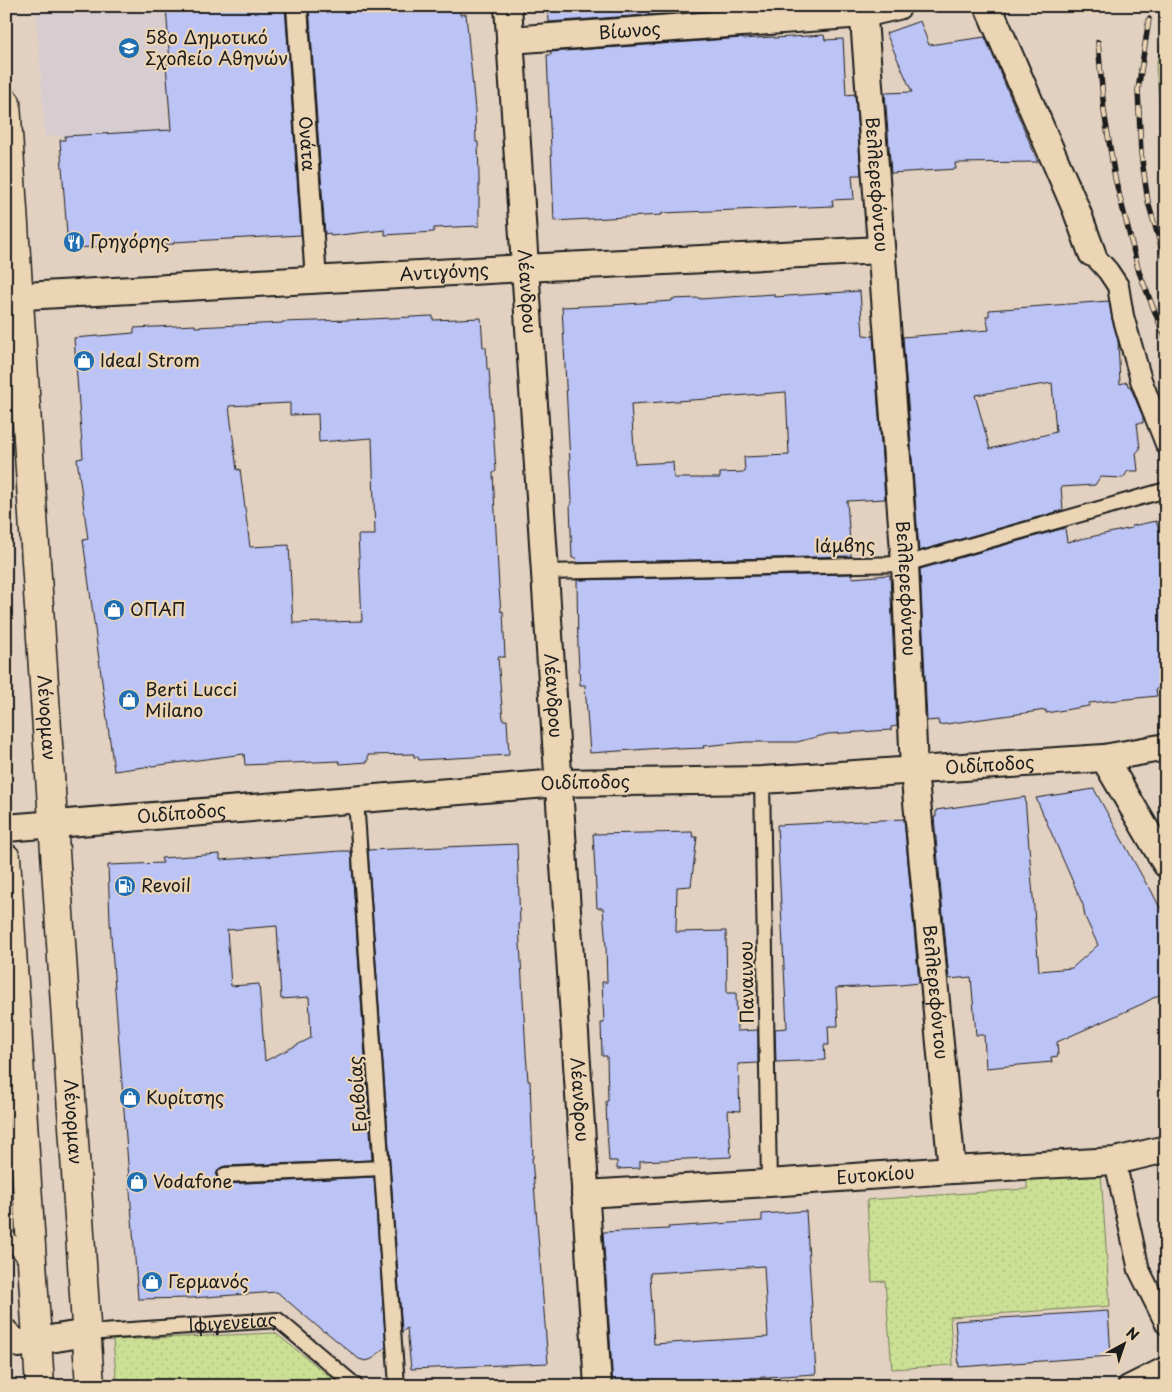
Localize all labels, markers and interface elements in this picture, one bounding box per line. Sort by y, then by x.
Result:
street label: Βίωνος [598,14,661,45]
place label: 58ο Δημοτικό Σχολείο Αθηνών [145,23,288,71]
school or university icon: 58ο Δημοτικό Σχολείο Αθηνών [117,36,141,60]
street label: Ονάτα [293,115,323,172]
street label: Βελλερεφόντου [859,116,896,253]
place label: Γρηγόρης [90,227,170,254]
restaurant icon: Γρηγόρης [62,230,86,254]
street label: Λέανδρου [512,248,544,334]
street label: Αντιγόνης [399,255,490,287]
place label: Ideal Strom [100,346,200,373]
shop icon: Ideal Strom [72,349,96,373]
street label: Βελλερεφόντου [890,520,924,656]
street label: Ιάμβης [815,530,875,559]
place label: ΟΠΑΠ [130,595,186,622]
shop icon: ΟΠΑΠ [102,598,126,622]
street label: Λέανδρου [538,652,571,739]
street label: Λένορμαν [31,674,64,761]
place label: Berti Lucci Milano [145,675,237,723]
shop icon: Berti Lucci Milano [117,688,141,712]
street label: Οιδίποδος [944,748,1035,780]
street label: Οιδίποδος [539,767,630,796]
street label: Οιδίποδος [136,795,227,829]
place label: Revoil [141,871,191,898]
fuel station icon: Revoil [113,874,137,898]
street label: Βελλερεφόντου [917,923,956,1061]
street label: Παναινου [731,941,760,1024]
street label: Εριβοίας [340,1055,373,1133]
street label: Λέανδρου [565,1056,597,1143]
street label: Λένορμαν [58,1078,90,1165]
place label: Κυρίτσης [146,1083,224,1110]
shop icon: Κυρίτσης [118,1086,142,1110]
street label: Ευτοκίου [835,1158,915,1190]
place label: Vodafone [153,1167,233,1194]
shop icon: Vodafone [125,1170,149,1194]
place label: Γερμανός [168,1267,249,1294]
shop icon: Γερμανός [140,1270,164,1294]
street label: Ιφιγενείας [188,1305,278,1338]
north arrow [1100,1320,1150,1370]
text: N [1122,1322,1144,1345]

